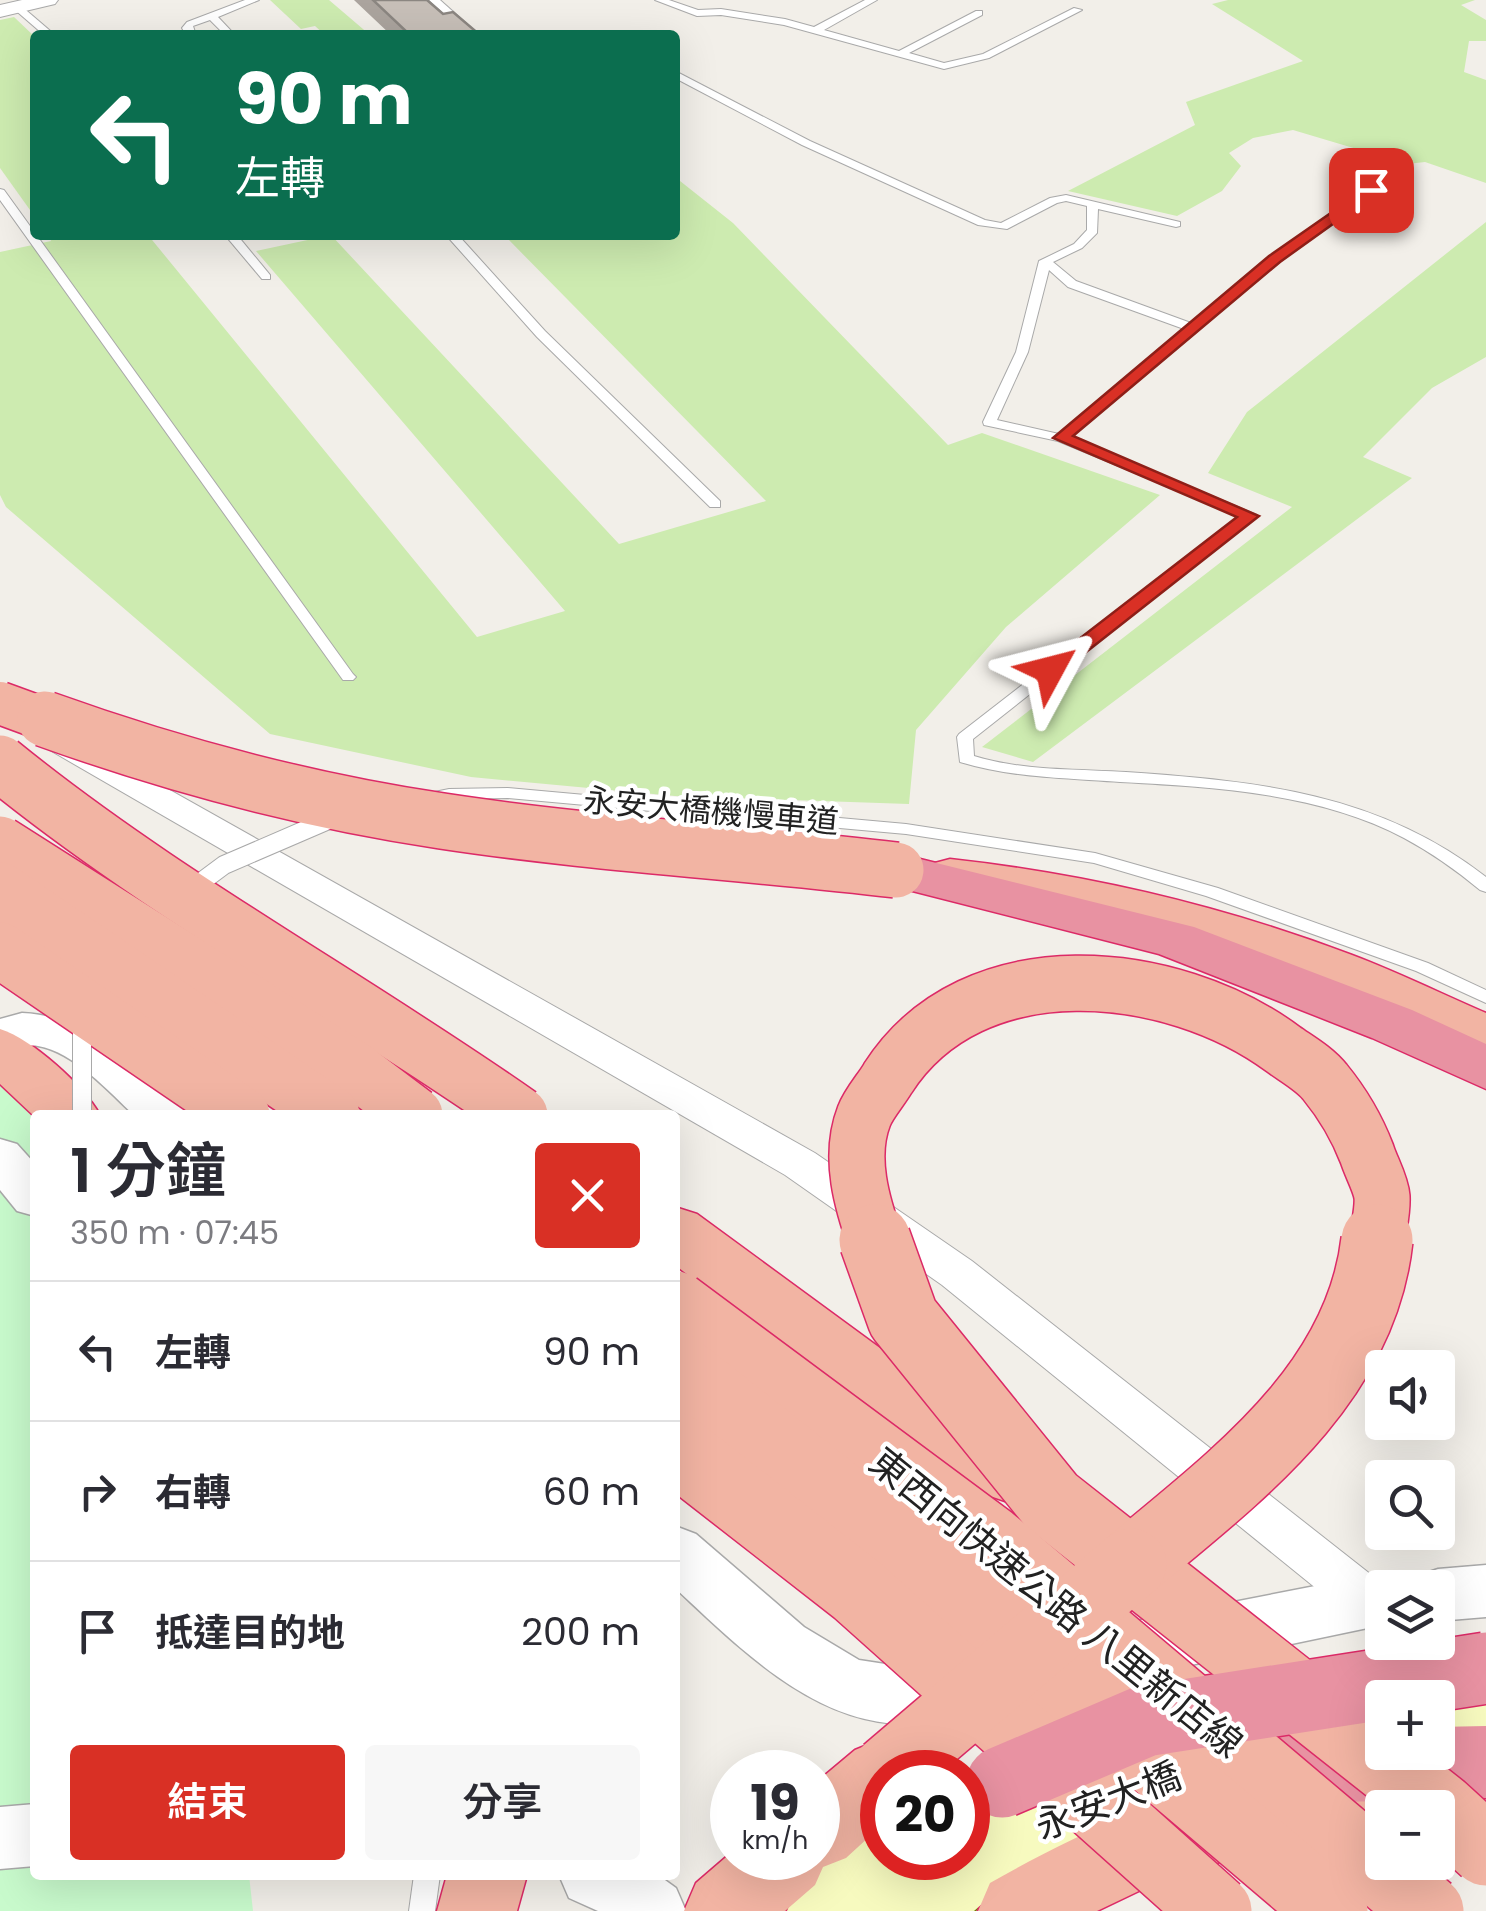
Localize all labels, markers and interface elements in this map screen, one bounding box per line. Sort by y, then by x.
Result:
text: 90 m [235,50,413,149]
icon: left [70,70,200,200]
text: 左轉 [235,147,325,210]
pin [1329,148,1414,233]
icon: arrive [1344,163,1399,218]
position arrow [998,618,1102,722]
street label: 永安大橋機慢車道 [582,777,841,844]
text: 1 分鐘 [70,1129,226,1213]
button: close [535,1143,640,1248]
text: 350 m · 07:45 [70,1210,279,1255]
icon: left [70,1324,125,1379]
text: 90 m [543,1325,640,1378]
text: 左轉 [155,1326,231,1379]
map controls [1365,1350,1455,1880]
button: sound [1365,1350,1455,1440]
street label: 東西向快速公路 八里新店線 [859,1435,1254,1770]
button: search [1365,1460,1455,1550]
icon: right [70,1464,125,1519]
text: 60 m [543,1465,640,1518]
text: 右轉 [155,1466,231,1519]
button: layers [1365,1570,1455,1660]
icon: arrive [70,1604,125,1659]
text: 200 m [521,1605,640,1658]
text: 抵達目的地 [155,1606,345,1659]
button: + [1365,1680,1455,1770]
button: 結束 [70,1745,345,1860]
button: 分享 [365,1745,640,1860]
street label: 永安大橋 [1027,1749,1188,1853]
speed limit sign: 20 [860,1750,990,1880]
text: 19 [750,1767,800,1838]
button: − [1365,1790,1455,1880]
text: km/h [742,1823,808,1858]

